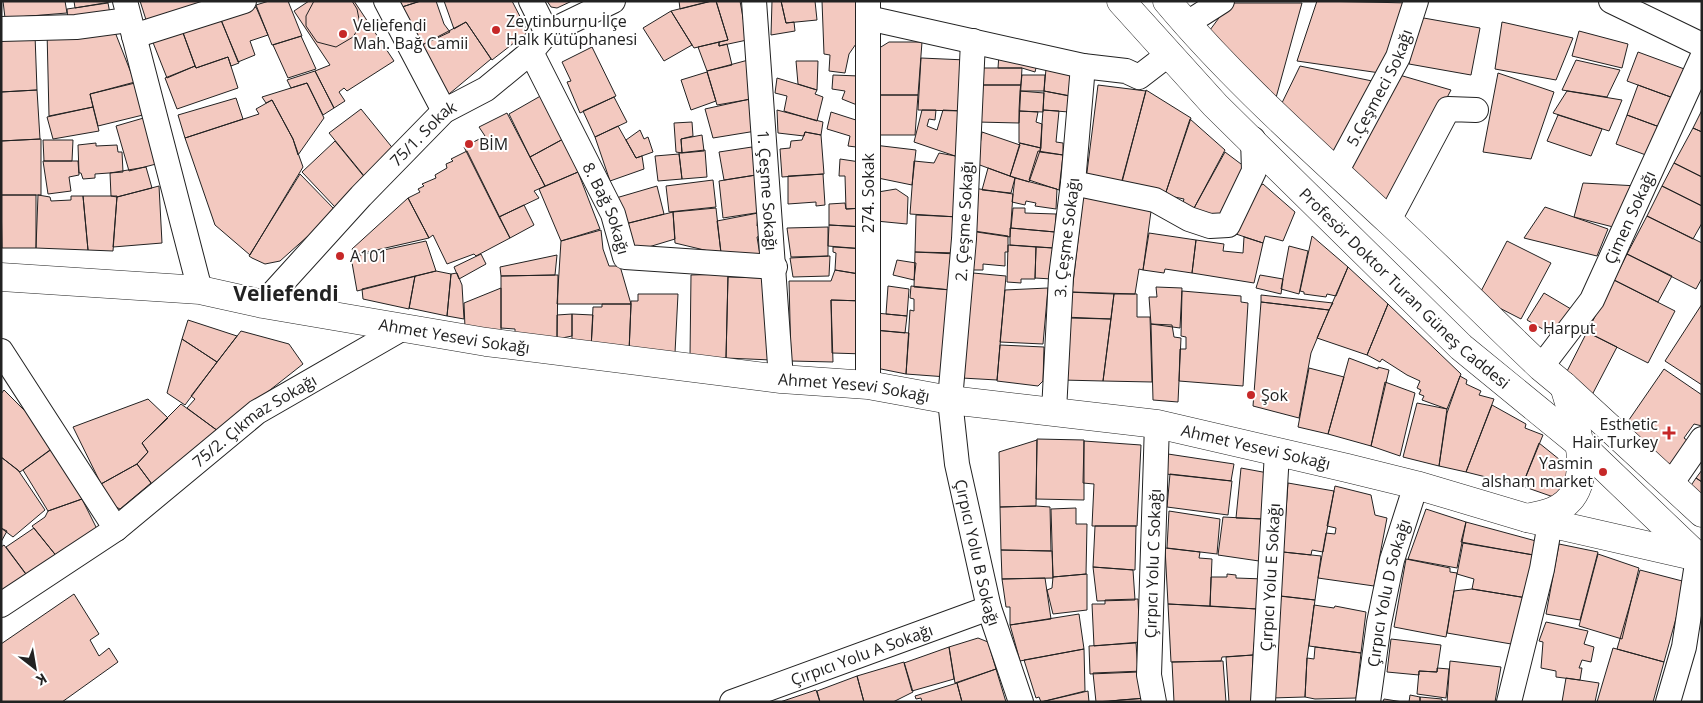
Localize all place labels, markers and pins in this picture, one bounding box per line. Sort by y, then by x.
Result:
place label: Zeytinburnu İlçe Halk Kütüphanesi [506,10,637,50]
place label: Veliefendi Mah. Bağ Camii [353,14,468,54]
marker: Zeytinburnu İlçe Halk Kütüphanesi [490,24,502,36]
marker: Veliefendi Mah. Bağ Camii [337,28,349,40]
place label: BİM [479,133,508,155]
marker: BİM [463,138,475,150]
place label: A101 [350,245,388,267]
marker: A101 [334,250,346,262]
place label: Harput [1543,317,1596,339]
marker: Harput [1527,322,1539,334]
place label: Şok [1261,384,1288,406]
marker: Şok [1245,389,1257,401]
place label: Esthetic Hair Turkey [1572,413,1659,453]
marker: Esthetic Hair Turkey [1662,426,1676,440]
place label: Yasmin alsham market [1481,452,1593,492]
marker: Yasmin alsham market [1597,466,1609,478]

